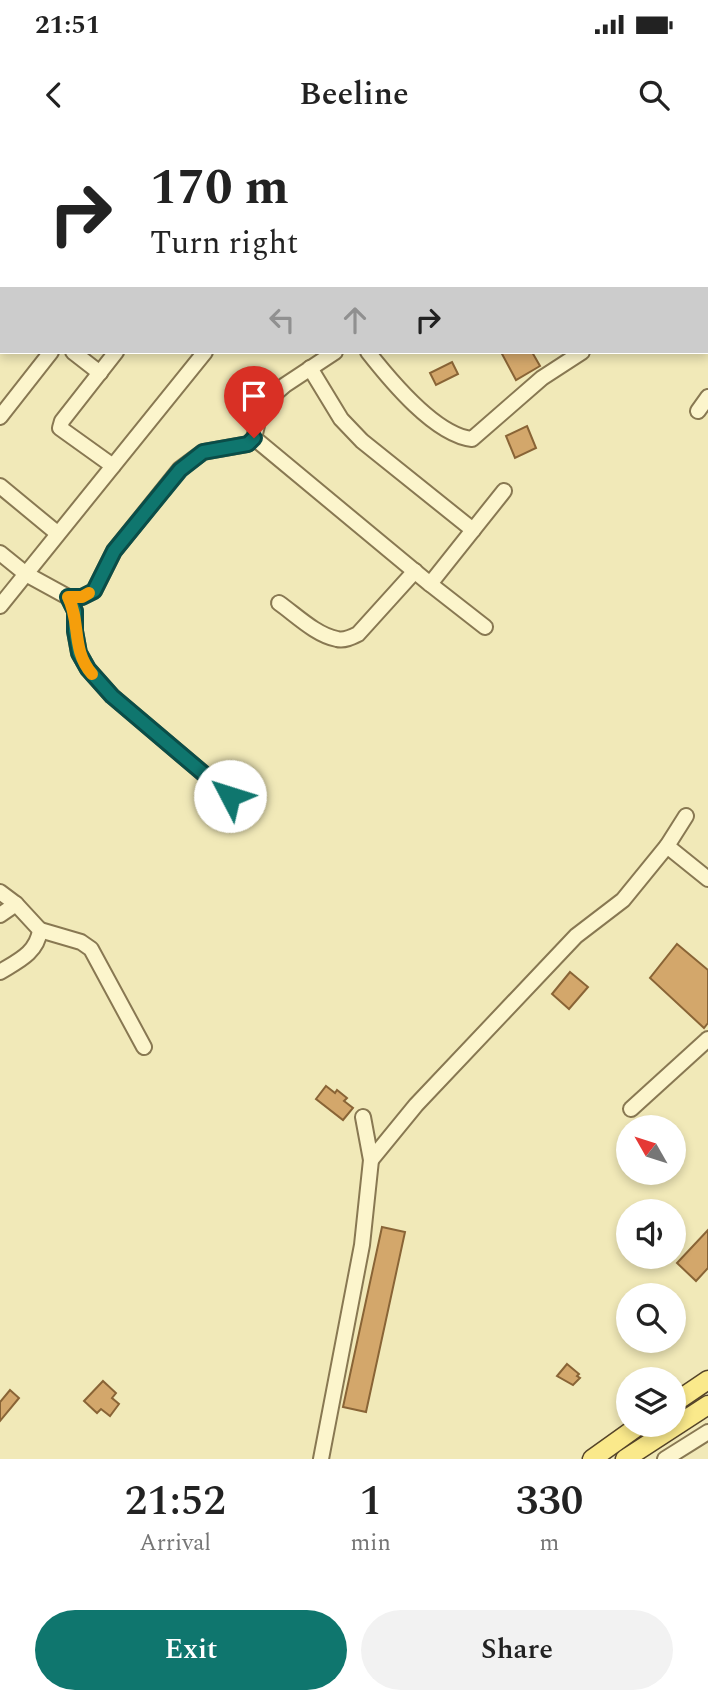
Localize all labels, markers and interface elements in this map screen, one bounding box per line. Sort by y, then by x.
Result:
text: 21:51 [35,5,100,45]
text: Beeline [299,70,409,119]
icon: back [35,76,73,114]
icon: search [635,76,673,114]
text: 170 m [150,151,289,226]
icon: right [35,168,126,259]
text: Turn right [150,219,298,268]
icon: left [263,301,301,339]
icon: ahead [336,301,374,339]
icon: right [409,301,447,339]
pin [224,366,284,438]
icon: arrive [235,377,273,415]
position arrow [193,759,267,833]
north arrow [616,1115,686,1185]
map controls [616,1115,686,1437]
button: sound [616,1199,686,1269]
button: search [616,1283,686,1353]
button: layers [616,1367,686,1437]
text: 21:52 [125,1470,226,1533]
text: 1 [359,1470,382,1533]
text: 330 [516,1470,583,1533]
text: Arrival [139,1526,211,1561]
text: min [351,1526,391,1561]
text: m [540,1526,559,1561]
button: Exit [35,1610,347,1690]
button: Share [361,1610,673,1690]

